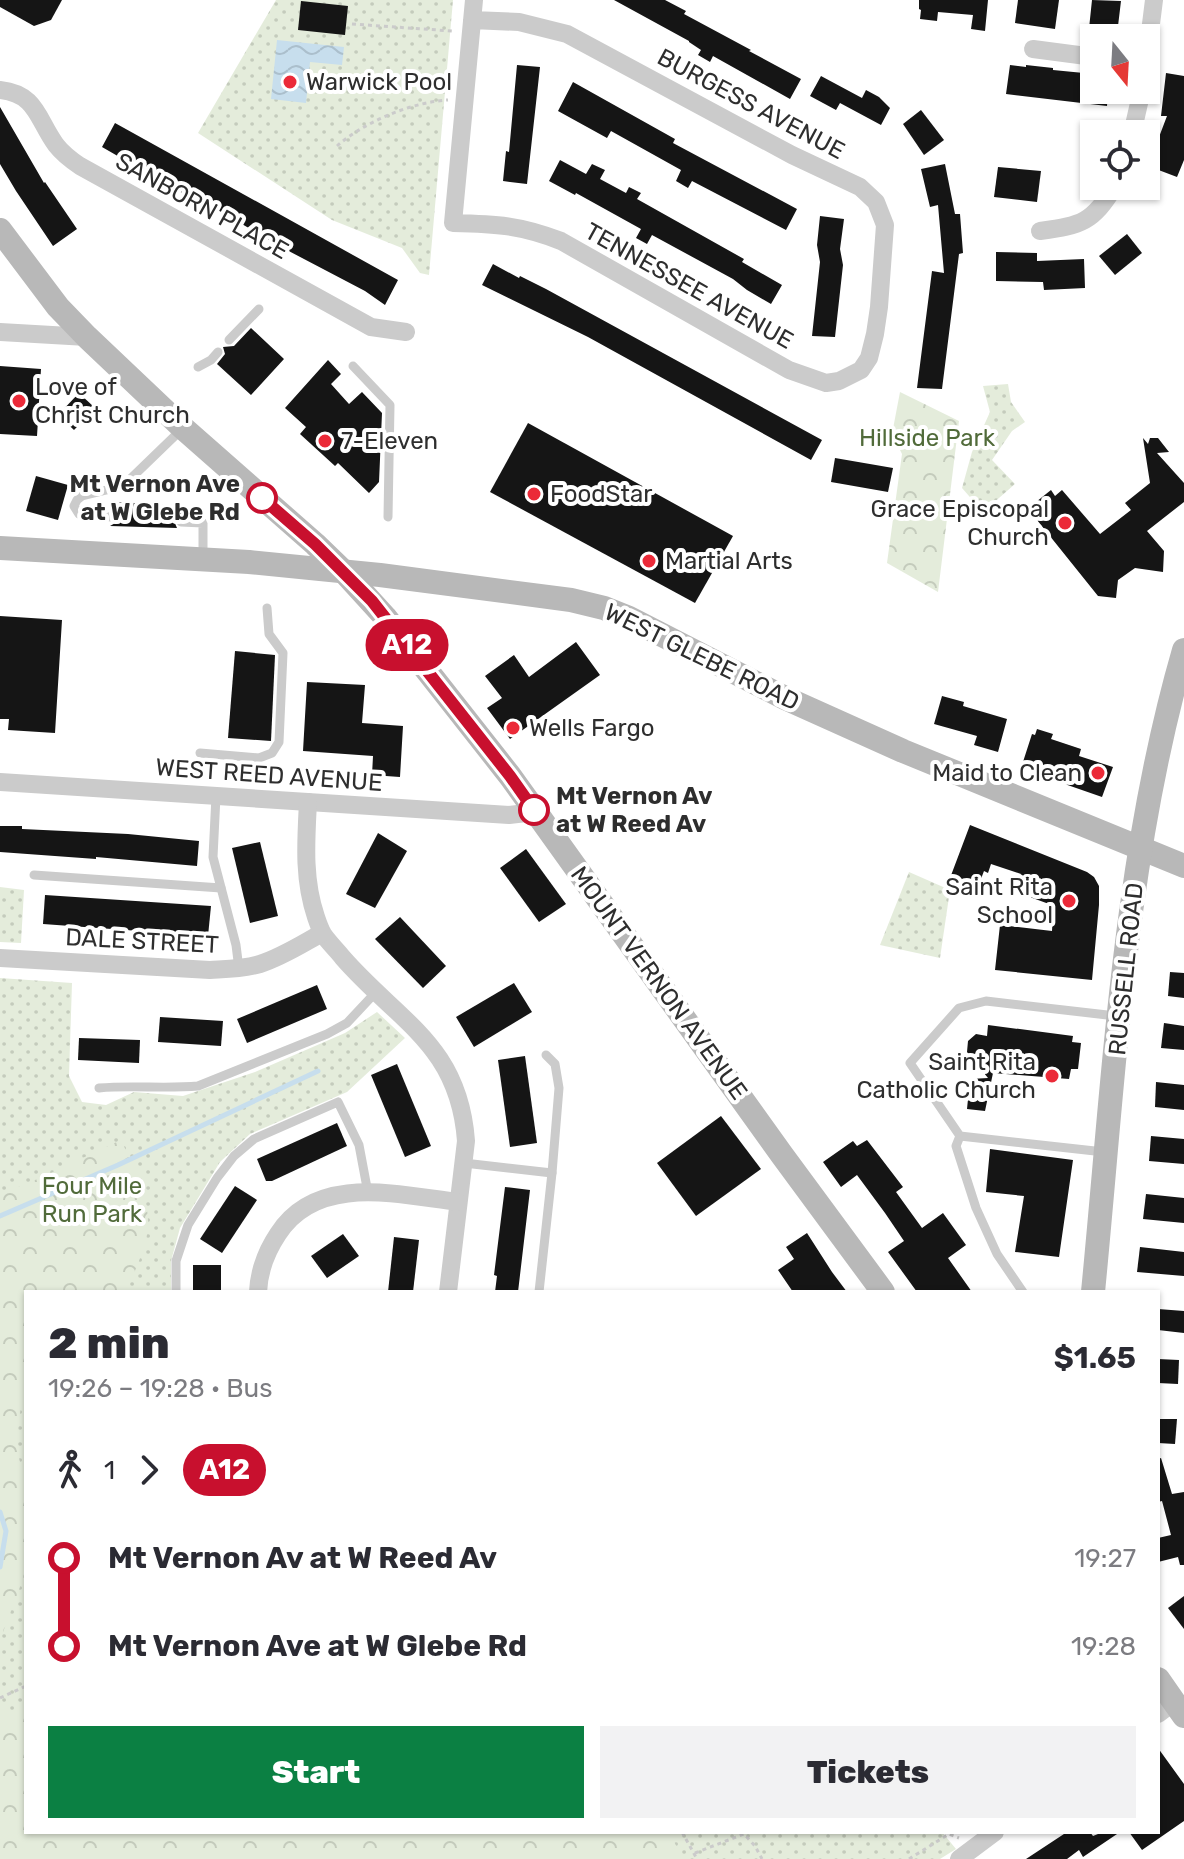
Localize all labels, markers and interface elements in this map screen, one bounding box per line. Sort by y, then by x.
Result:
north arrow [1080,24,1160,104]
map controls [1080,24,1160,200]
street label: BURGESS AVENUE [653,43,849,165]
place label: Warwick Pool [306,68,452,96]
marker: Warwick Pool [281,73,299,91]
button: locate [1080,120,1160,200]
street label: SANBORN PLACE [111,147,293,265]
street label: TENNESSEE AVENUE [580,217,798,355]
place label: Love of Christ Church [35,373,190,429]
marker: Love of Christ Church [10,392,28,410]
park label: Hillside Park [859,424,996,452]
place label: 7-Eleven [341,427,438,455]
marker: 7-Eleven [316,432,334,450]
place label: Mt Vernon Ave at W Glebe Rd [70,470,240,526]
place label: FoodStar [550,480,652,508]
marker: Mt Vernon Ave at W Glebe Rd [247,483,277,513]
marker: FoodStar [525,485,543,503]
place label: Grace Episcopal Church [871,495,1049,551]
marker: Grace Episcopal Church [1056,514,1074,532]
place label: Martial Arts [665,547,793,575]
marker: Martial Arts [640,552,658,570]
street label: WEST GLEBE ROAD [600,598,804,716]
line badge: A12 [361,619,453,671]
text: A12 [382,628,432,661]
place label: Wells Fargo [529,714,655,742]
marker: Wells Fargo [504,719,522,737]
street label: WEST REED AVENUE [155,753,383,797]
place label: Maid to Clean [932,759,1082,787]
marker: Maid to Clean [1089,764,1107,782]
place label: Mt Vernon Av at W Reed Av [556,782,713,838]
marker: Mt Vernon Av at W Reed Av [519,795,549,825]
street label: MOUNT VERNON AVENUE [565,861,753,1105]
place label: Saint Rita School [945,873,1053,929]
street label: RUSSELL ROAD [1103,881,1149,1057]
marker: Saint Rita School [1060,892,1078,910]
street label: DALE STREET [65,923,220,959]
place label: Saint Rita Catholic Church [857,1048,1036,1104]
marker: Saint Rita Catholic Church [1043,1067,1061,1085]
park label: Four Mile Run Park [42,1172,143,1228]
text: 2 min [48,1317,170,1369]
text: $1.65 [1054,1340,1136,1376]
text: 19:26 – 19:28 · Bus [48,1373,272,1404]
icon: walk [48,1448,92,1492]
icon: forward [127,1448,171,1492]
text: A12 [199,1453,250,1486]
text: 1 [104,1455,115,1486]
text: Mt Vernon Av at W Reed Av [108,1540,497,1576]
text: 19:27 [1074,1543,1136,1574]
text: Mt Vernon Ave at W Glebe Rd [108,1628,527,1664]
text: 19:28 [1071,1631,1136,1662]
button: Start [48,1726,584,1818]
button: Tickets [600,1726,1136,1818]

